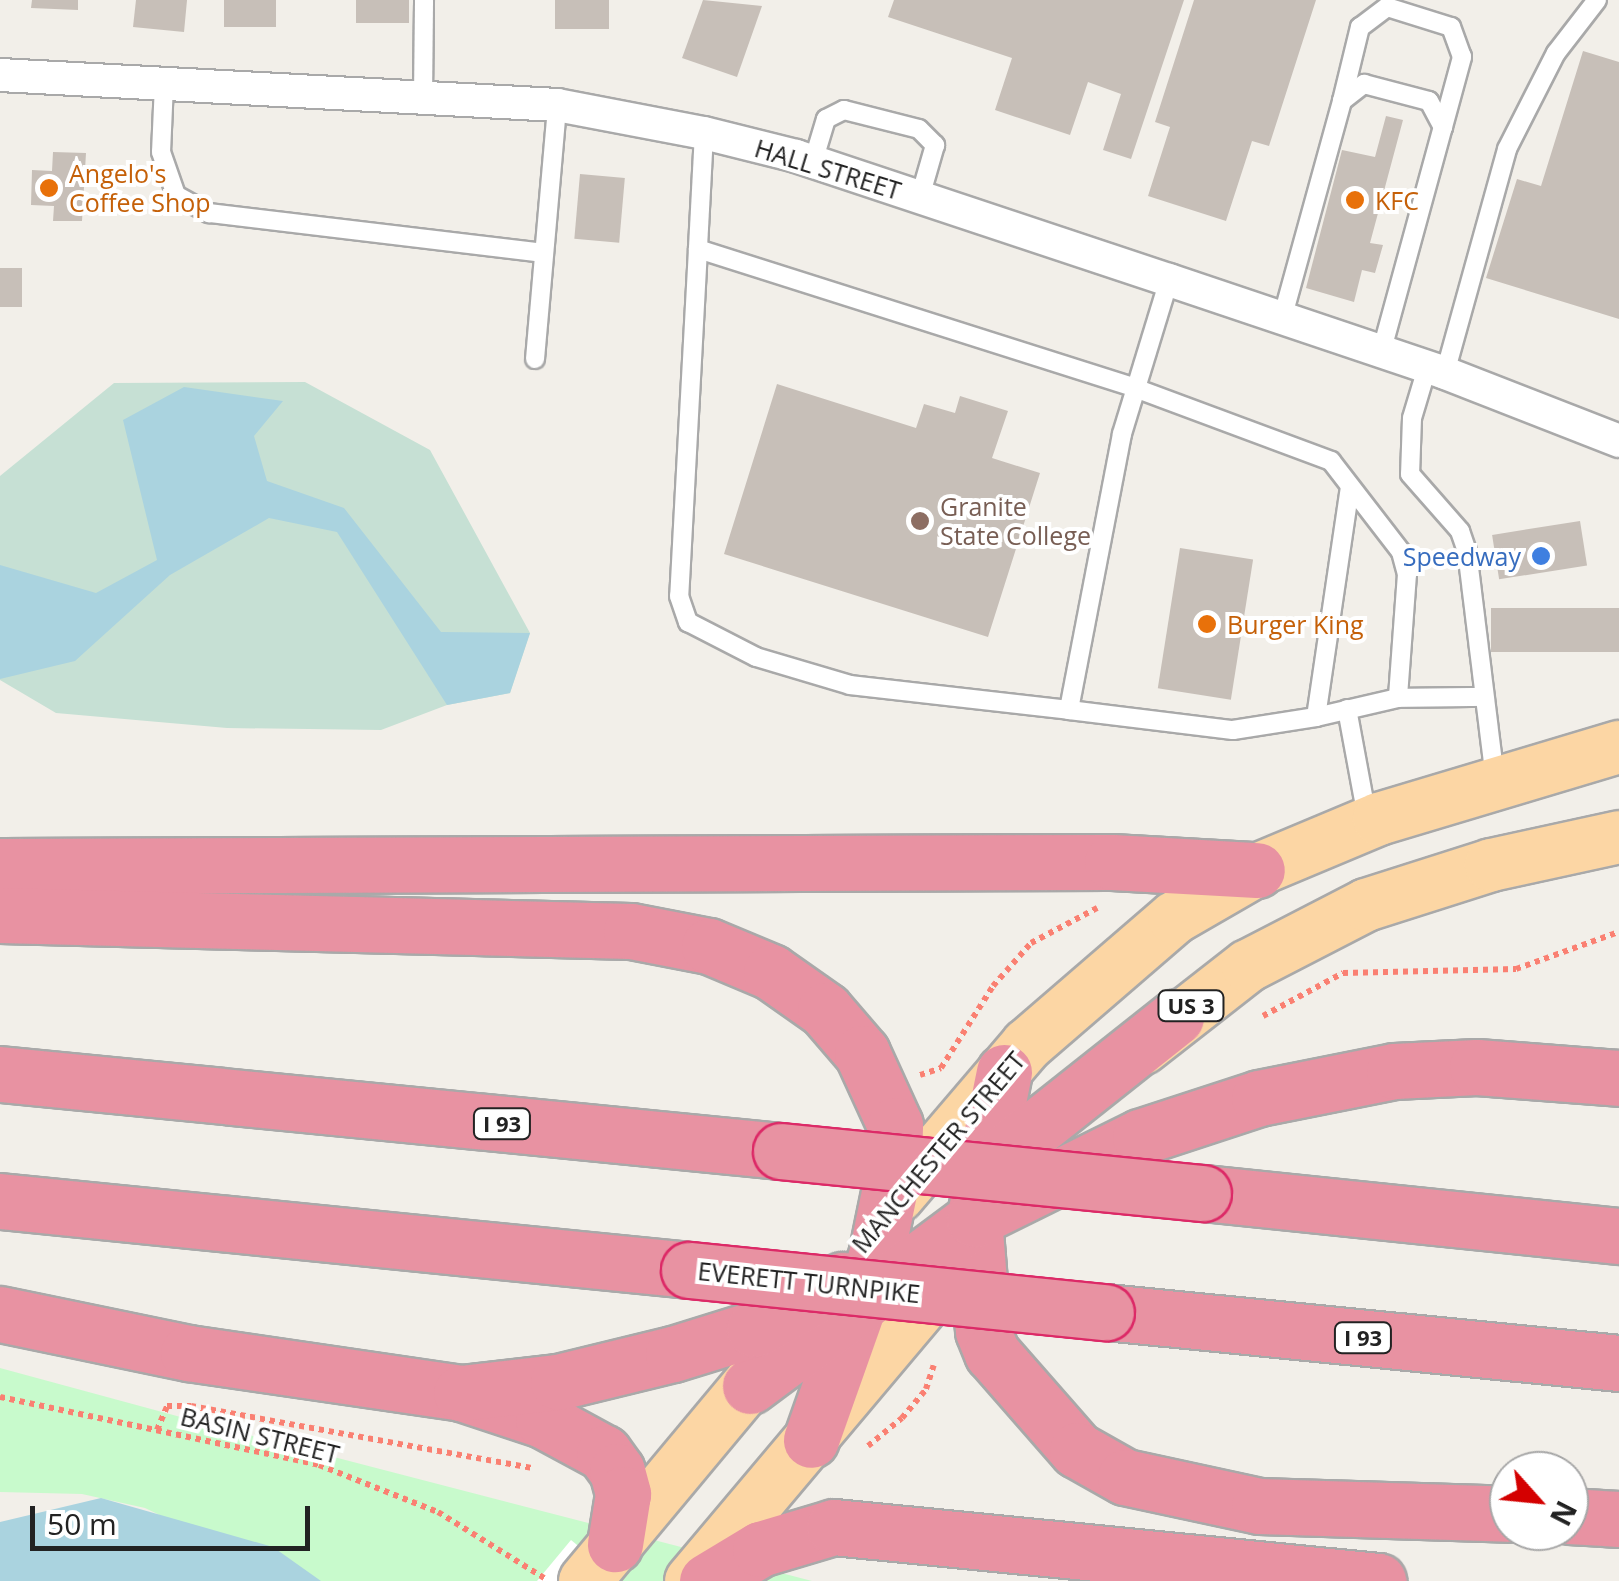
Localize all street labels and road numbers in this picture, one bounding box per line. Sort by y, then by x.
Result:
street label: HALL STREET [751,133,905,205]
road number: US 3 [1156,989,1226,1023]
street label: MANCHESTER STREET [845,1045,1031,1259]
road number: I 93 [472,1107,532,1141]
street label: EVERETT TURNPIKE [696,1255,922,1309]
road number: I 93 [1333,1321,1393,1355]
street label: BASIN STREET [178,1401,342,1469]

